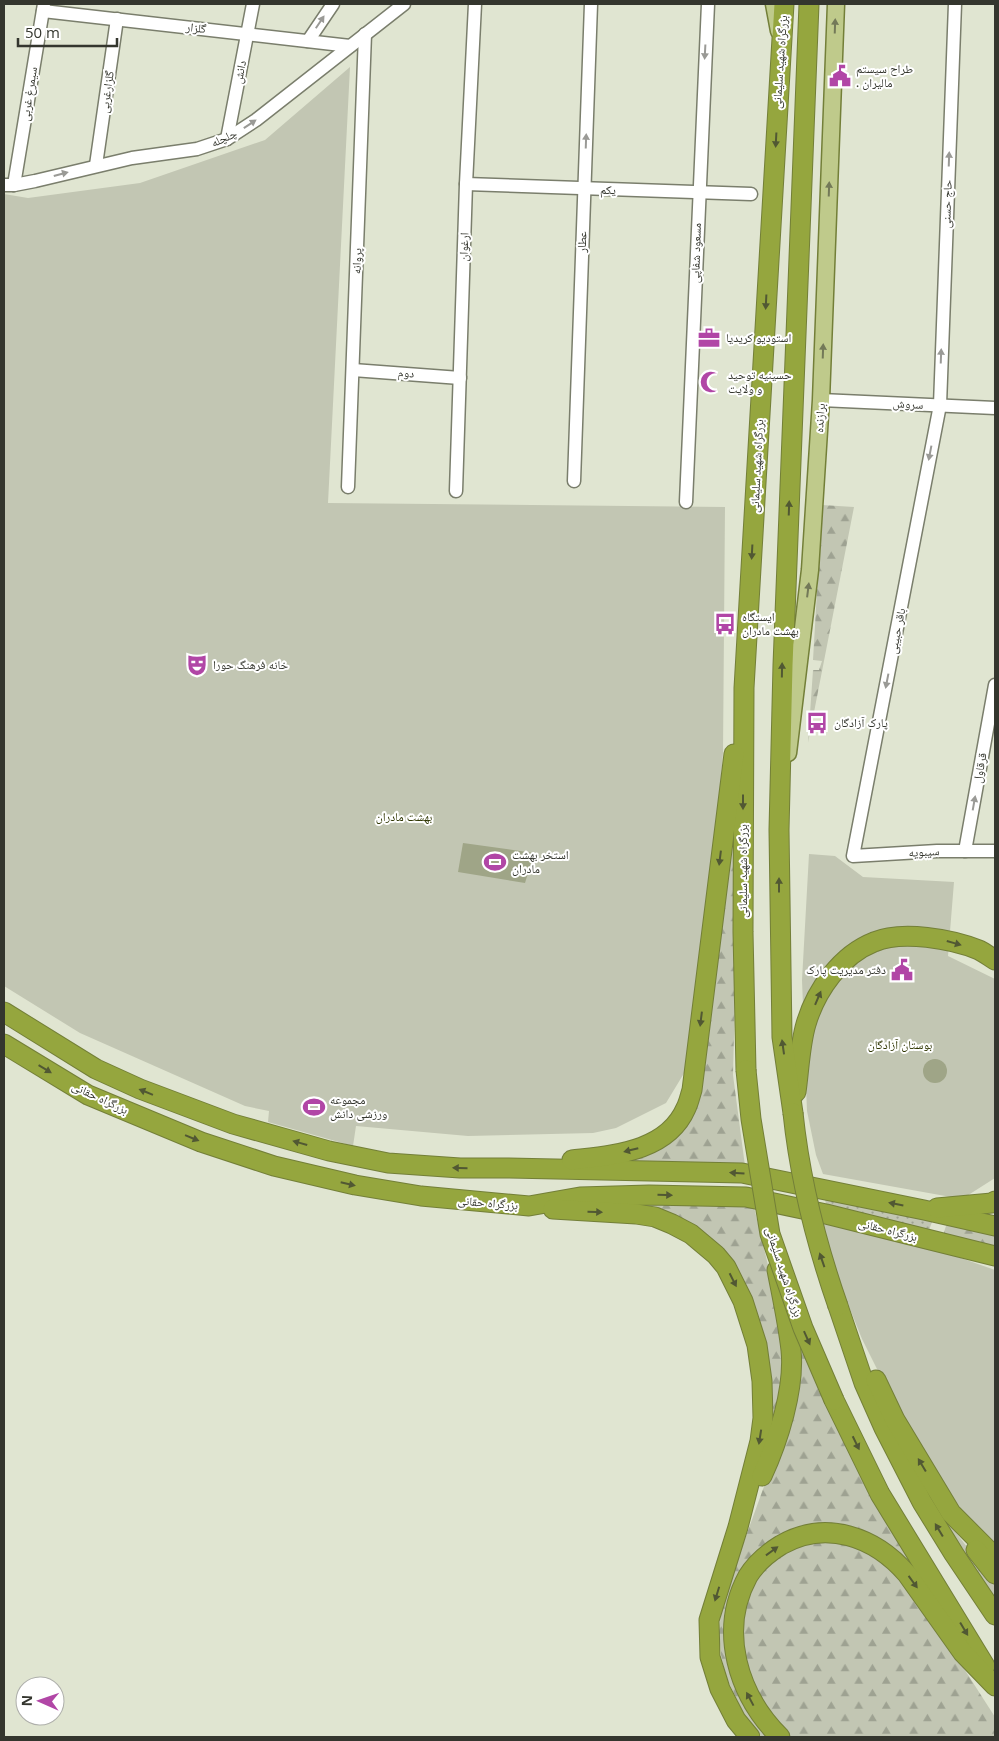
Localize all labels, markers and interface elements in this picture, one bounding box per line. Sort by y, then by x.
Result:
scale bar [18,15,116,47]
street label: بزرگراه شهید سلیمانی [768,15,791,109]
one-way arrow [315,16,325,29]
street label: گلزار [184,18,207,37]
one-way arrow [832,18,840,34]
text: 50 m [25,22,60,42]
one-way arrow [701,45,709,61]
street label: دانش [229,59,250,85]
place label: طراح سیستم . مالیران [856,60,913,91]
public building icon: طراح سیستم . مالیران [827,63,853,89]
street label: سیمرغ غربی [16,65,41,122]
street label: گلزارغربی [95,70,118,114]
one-way arrow [243,119,257,129]
street label: چلچله [208,124,240,151]
one-way arrow [771,132,779,148]
one-way arrow [582,133,590,149]
one-way arrow [945,151,953,167]
one-way arrow [54,170,69,178]
street label: حاج حسنی [937,179,956,229]
one-way arrow [825,180,833,196]
street label: یکم [600,181,616,198]
street label: مسعود شفاپی [686,223,705,283]
street label: عطار [573,231,590,254]
street label: ارغوان [454,232,473,262]
street label: پروانه [348,247,365,274]
one-way arrow [762,295,770,311]
office icon: استودیو کریدیا [696,325,722,351]
place label: استودیو کریدیا [726,329,791,346]
one-way arrow [819,343,827,359]
one-way arrow [938,348,946,364]
street label: دوم [397,363,415,382]
place label: حسینیه توحید و ولایت [728,366,792,397]
mosque icon: حسینیه توحید و ولایت [698,369,724,395]
street label: سروش [892,394,924,413]
street label: برازنده [810,403,829,433]
street label: بزرگراه شهید سلیمانی [746,419,767,513]
one-way arrow [926,445,934,461]
one-way arrow [785,499,793,515]
one-way arrow [747,544,755,560]
one-way arrow [804,582,812,598]
street label: باقر حبیبی [884,606,909,655]
place label: ایستگاه بهشت مادران [742,608,799,639]
bus stop icon: ایستگاه بهشت مادران [712,611,738,637]
theatre icon: خانه فرهنگ حورا [184,652,210,678]
place label: خانه فرهنگ حورا [213,656,289,673]
one-way arrow [779,662,787,678]
one-way arrow [883,674,891,689]
bus stop icon: پارک آزادگان [804,710,830,736]
place label: پارک آزادگان [834,714,888,731]
street label: قرقاول [968,751,991,785]
one-way arrow [739,794,747,810]
one-way arrow [970,795,978,811]
park label: بهشت مادران [376,808,432,825]
street label: بزرگراه شهید سلیمانی [734,824,751,918]
street label: سیبویه [908,842,940,861]
place label: استخر بهشت مادران [512,846,569,877]
sports icon: استخر بهشت مادران [482,849,508,875]
one-way arrow [716,850,724,866]
one-way arrow [775,877,783,893]
one-way arrow [947,940,962,948]
public building icon: دفتر مدیریت پارک [889,957,915,983]
place label: دفتر مدیریت پارک [806,961,886,978]
one-way arrow [814,991,822,1005]
one-way arrow [697,1011,705,1027]
park label: بوستان آزادگان [868,1036,932,1053]
one-way arrow [779,1039,787,1055]
one-way arrow [39,1065,52,1074]
street label: بزرگراه حقانی [69,1077,131,1118]
one-way arrow [138,1088,153,1096]
place label: مجموعه ورزشی دانش [330,1091,387,1122]
sports icon: مجموعه ورزشی دانش [301,1094,327,1120]
one-way arrow [185,1134,200,1142]
one-way arrow [293,1139,308,1147]
one-way arrow [624,1147,639,1155]
one-way arrow [452,1164,468,1172]
one-way arrow [729,1169,745,1177]
one-way arrow [341,1180,356,1188]
street label: بزرگراه حقانی [457,1191,519,1214]
one-way arrow [657,1191,673,1199]
one-way arrow [889,1200,904,1208]
one-way arrow [588,1208,604,1216]
street label: بزرگراه حقانی [857,1214,919,1245]
street label: بزرگراه شهید سلیمانی [762,1225,807,1319]
one-way arrow [818,1252,826,1267]
one-way arrow [729,1272,737,1287]
one-way arrow [804,1331,812,1345]
one-way arrow [756,1430,764,1446]
one-way arrow [851,1436,860,1451]
one-way arrow [918,1458,927,1471]
one-way arrow [935,1524,944,1537]
one-way arrow [765,1546,779,1556]
one-way arrow [908,1575,918,1589]
one-way arrow [712,1586,720,1601]
one-way arrow [959,1622,968,1636]
north arrow [15,1676,65,1726]
one-way arrow [746,1692,755,1705]
text: N [17,1695,36,1707]

